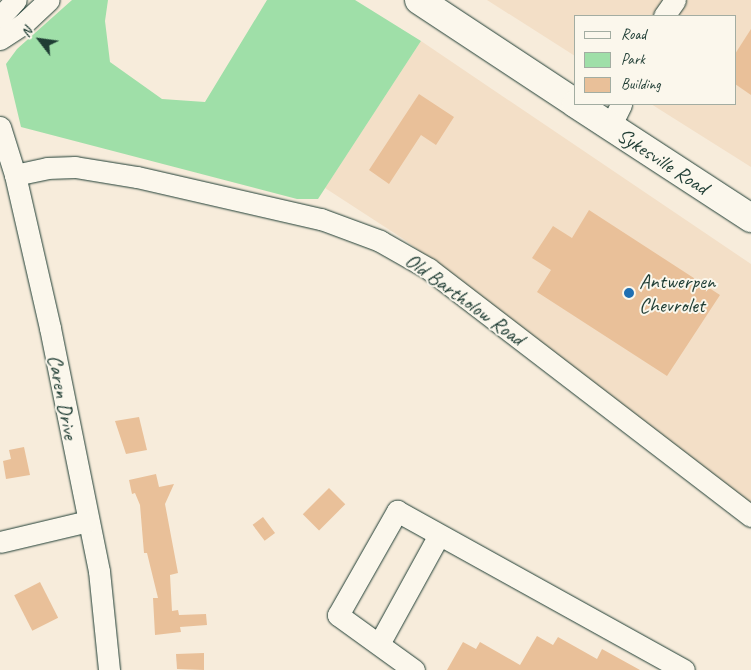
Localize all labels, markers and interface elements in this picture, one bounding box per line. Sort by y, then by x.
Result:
north arrow [15,15,65,65]
legend [574,15,736,105]
text: N [17,24,36,40]
text: Road [621,25,646,44]
text: Park [621,50,645,69]
text: Building [621,75,660,94]
street label: Sykesville Road [613,122,713,200]
street label: Old Bartholow Road [400,247,530,351]
place label: Antwerpen Chevrolet [639,268,715,318]
marker: Antwerpen Chevrolet [623,287,635,299]
street label: Caren Drive [42,353,84,441]

